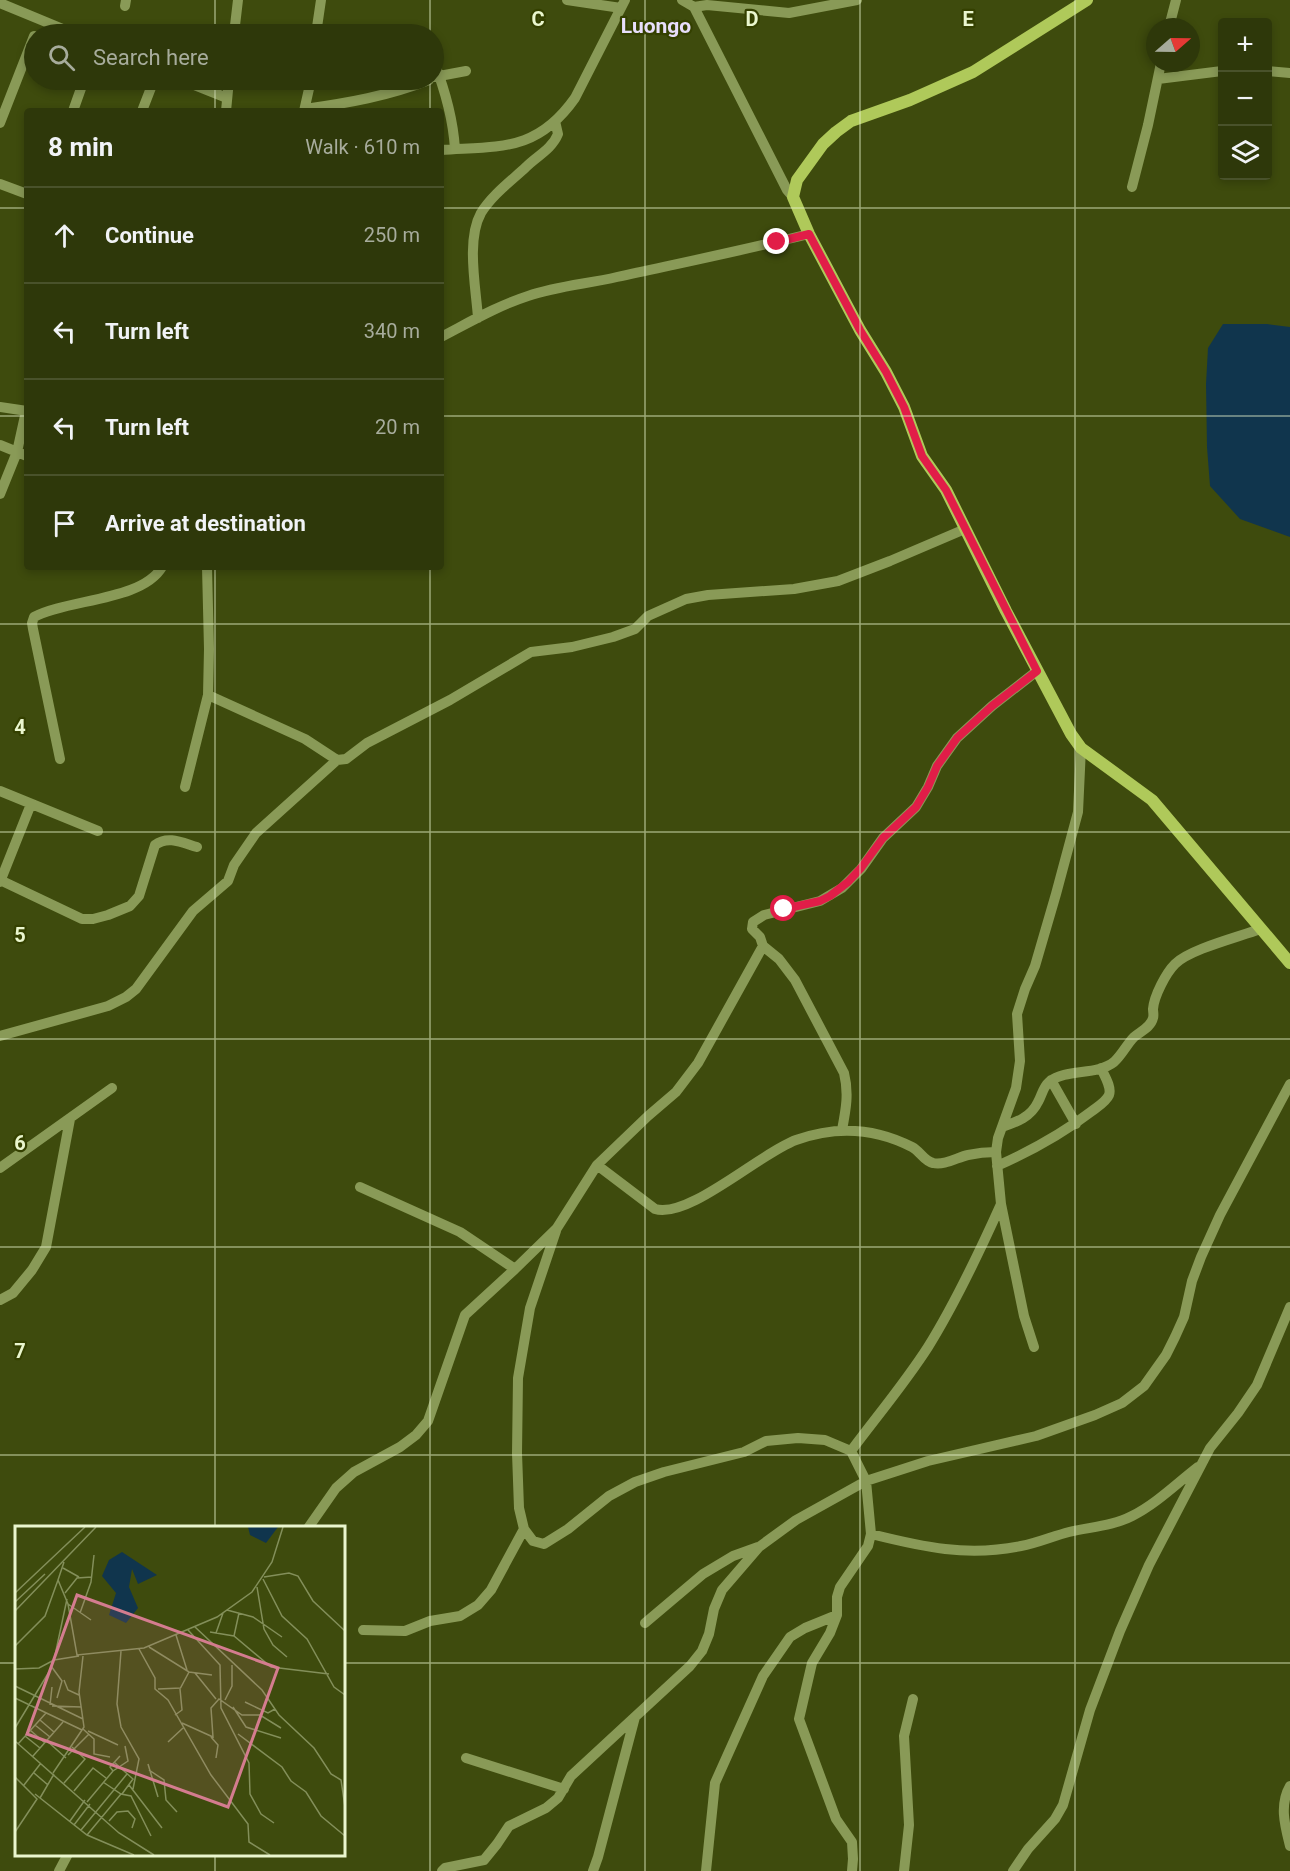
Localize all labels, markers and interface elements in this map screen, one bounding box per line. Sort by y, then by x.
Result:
text: C [531,7,545,31]
text: D [746,7,759,31]
text: E [962,7,974,31]
district label: Luongo [621,14,691,38]
north arrow [1146,18,1200,72]
map controls [1218,18,1272,180]
button: + [1218,18,1272,72]
search box [24,24,444,90]
icon: search [45,41,78,74]
text: Search here [93,45,209,70]
button: − [1218,72,1272,126]
button: layers [1218,126,1272,180]
text: 8 min [48,132,113,162]
text: Walk · 610 m [305,135,420,159]
icon: ahead [48,219,81,252]
text: Continue [105,223,194,248]
text: 250 m [364,223,420,247]
route end [763,228,789,254]
icon: left [48,315,81,348]
text: Turn left [105,319,189,344]
text: 340 m [364,319,420,343]
icon: left [48,411,81,444]
text: Turn left [105,415,189,440]
text: 20 m [375,415,420,439]
icon: arrive [48,507,81,540]
text: Arrive at destination [105,511,306,536]
text: 4 [14,715,26,739]
route start [770,895,796,921]
text: 5 [14,923,26,947]
text: 6 [14,1131,26,1155]
text: 7 [14,1339,26,1363]
inset map [15,1526,345,1856]

